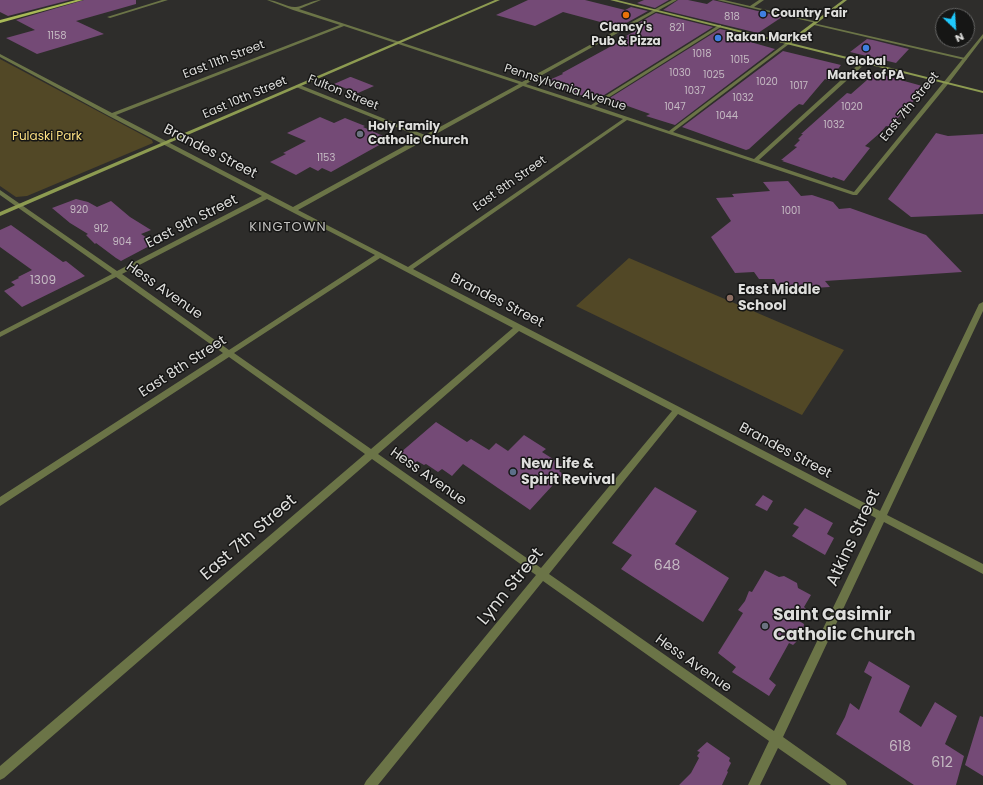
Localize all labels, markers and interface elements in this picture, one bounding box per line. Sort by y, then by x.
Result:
place label: Country Fair [771,7,847,21]
north arrow [935,8,975,48]
marker: Country Fair [758,9,768,19]
marker: Clancy's Pub & Pizza [621,10,631,20]
house number: 818 [724,11,740,23]
place label: Clancy's Pub & Pizza [591,21,661,49]
house number: 821 [669,22,685,34]
text: N [953,29,967,47]
house number: 1158 [48,30,66,42]
place label: Rakan Market [726,31,812,45]
marker: Rakan Market [713,33,723,43]
street label: East 11th Street [181,38,267,82]
marker: Global Market of PA [861,43,871,53]
house number: 1018 [693,48,711,60]
house number: 1015 [731,54,749,66]
place label: Global Market of PA [827,55,905,83]
street label: Pennsylvania Avenue [502,61,628,115]
house number: 1030 [669,67,691,79]
house number: 1025 [703,69,725,81]
street label: East 7th Street [878,69,942,145]
street label: Fulton Street [306,72,380,114]
street label: East 10th Street [201,74,289,122]
house number: 1020 [756,76,778,88]
house number: 1017 [790,80,808,92]
house number: 1037 [685,85,705,97]
house number: 1032 [732,92,754,104]
house number: 1047 [664,101,686,113]
house number: 1020 [841,101,863,113]
house number: 1044 [716,110,738,122]
house number: 1032 [823,119,845,131]
place label: Holy Family Catholic Church [368,120,469,148]
street label: Brandes Street [161,121,259,183]
marker: Holy Family Catholic Church [355,129,365,139]
park label: Pulaski Park [12,130,82,144]
house number: 1153 [317,152,335,164]
street label: East 8th Street [471,153,549,215]
street label: East 9th Street [143,192,241,252]
house number: 920 [70,204,88,216]
house number: 1001 [782,205,800,217]
district label: KINGTOWN [249,220,327,236]
house number: 912 [93,223,109,235]
house number: 904 [113,236,131,248]
street label: Hess Avenue [123,259,205,323]
street label: Brandes Street [448,270,546,332]
house number: 1309 [30,274,56,288]
place label: East Middle School [738,282,820,314]
marker: East Middle School [725,293,735,303]
street label: East 8th Street [136,333,230,401]
street label: Brandes Street [736,420,834,482]
street label: Hess Avenue [387,445,469,509]
place label: New Life & Spirit Revival [521,456,615,488]
marker: New Life & Spirit Revival [508,467,518,477]
street label: Atkins Street [823,486,885,590]
street label: East 7th Street [197,491,301,585]
street label: Lynn Street [474,544,548,630]
house number: 648 [654,558,680,574]
place label: Saint Casimir Catholic Church [773,606,915,646]
marker: Saint Casimir Catholic Church [760,621,770,631]
street label: Hess Avenue [652,632,734,696]
house number: 618 [889,739,911,755]
house number: 612 [931,755,953,771]

